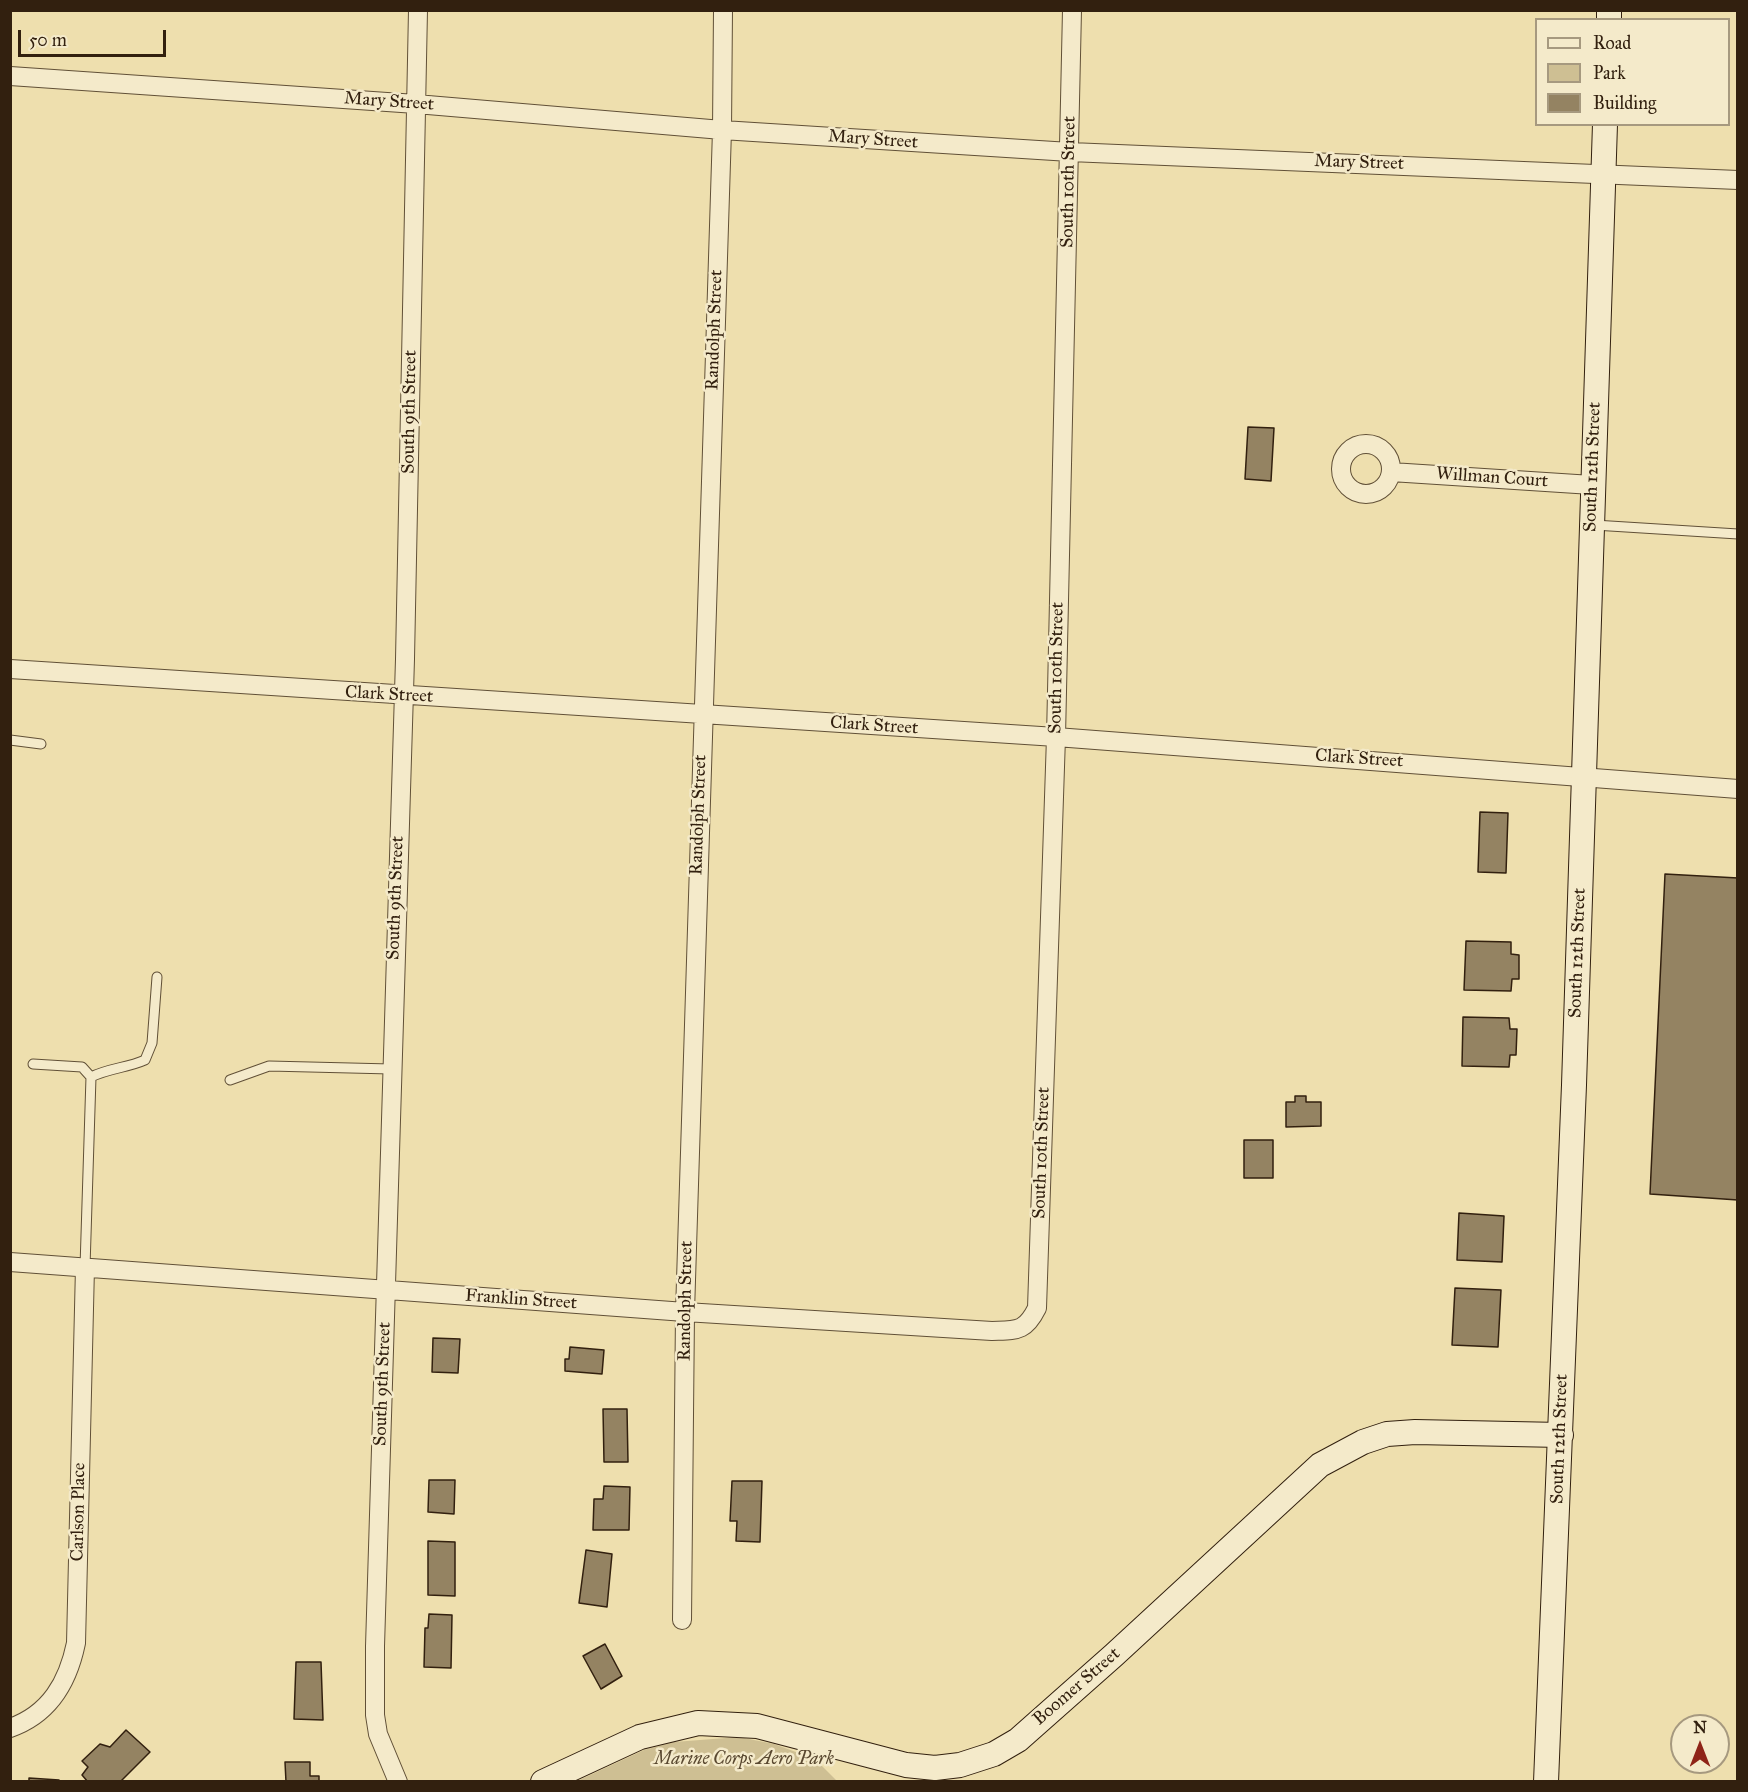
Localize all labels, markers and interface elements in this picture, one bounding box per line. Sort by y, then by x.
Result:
scale bar [21,18,170,56]
legend [1535,18,1730,126]
text: 50 m [29,29,67,51]
text: Road [1593,32,1631,54]
text: Park [1593,62,1626,84]
street label: Mary Street [343,88,435,116]
text: Building [1593,92,1656,114]
street label: South 10th Street [1057,116,1081,248]
street label: Mary Street [827,126,919,154]
street label: Mary Street [1314,151,1404,175]
street label: Randolph Street [702,269,728,391]
street label: South 9th Street [398,350,422,474]
street label: South 12th Street [1580,401,1606,533]
street label: Willman Court [1435,463,1549,493]
street label: South 10th Street [1045,602,1069,734]
street label: Clark Street [344,682,434,708]
street label: Clark Street [829,712,919,740]
street label: Clark Street [1314,745,1404,773]
street label: Randolph Street [686,754,712,876]
street label: South 9th Street [383,836,409,960]
street label: South 12th Street [1565,887,1591,1019]
street label: South 10th Street [1029,1087,1055,1219]
street label: Randolph Street [674,1241,698,1361]
street label: Franklin Street [464,1285,578,1315]
street label: South 9th Street [370,1322,396,1446]
street label: South 12th Street [1547,1373,1573,1505]
street label: Carlson Place [67,1462,91,1562]
street label: Boomer Street [1029,1643,1125,1731]
north arrow [1670,1714,1730,1774]
text: N [1693,1718,1707,1737]
park label: Marine Corps Aero Park [654,1749,834,1771]

